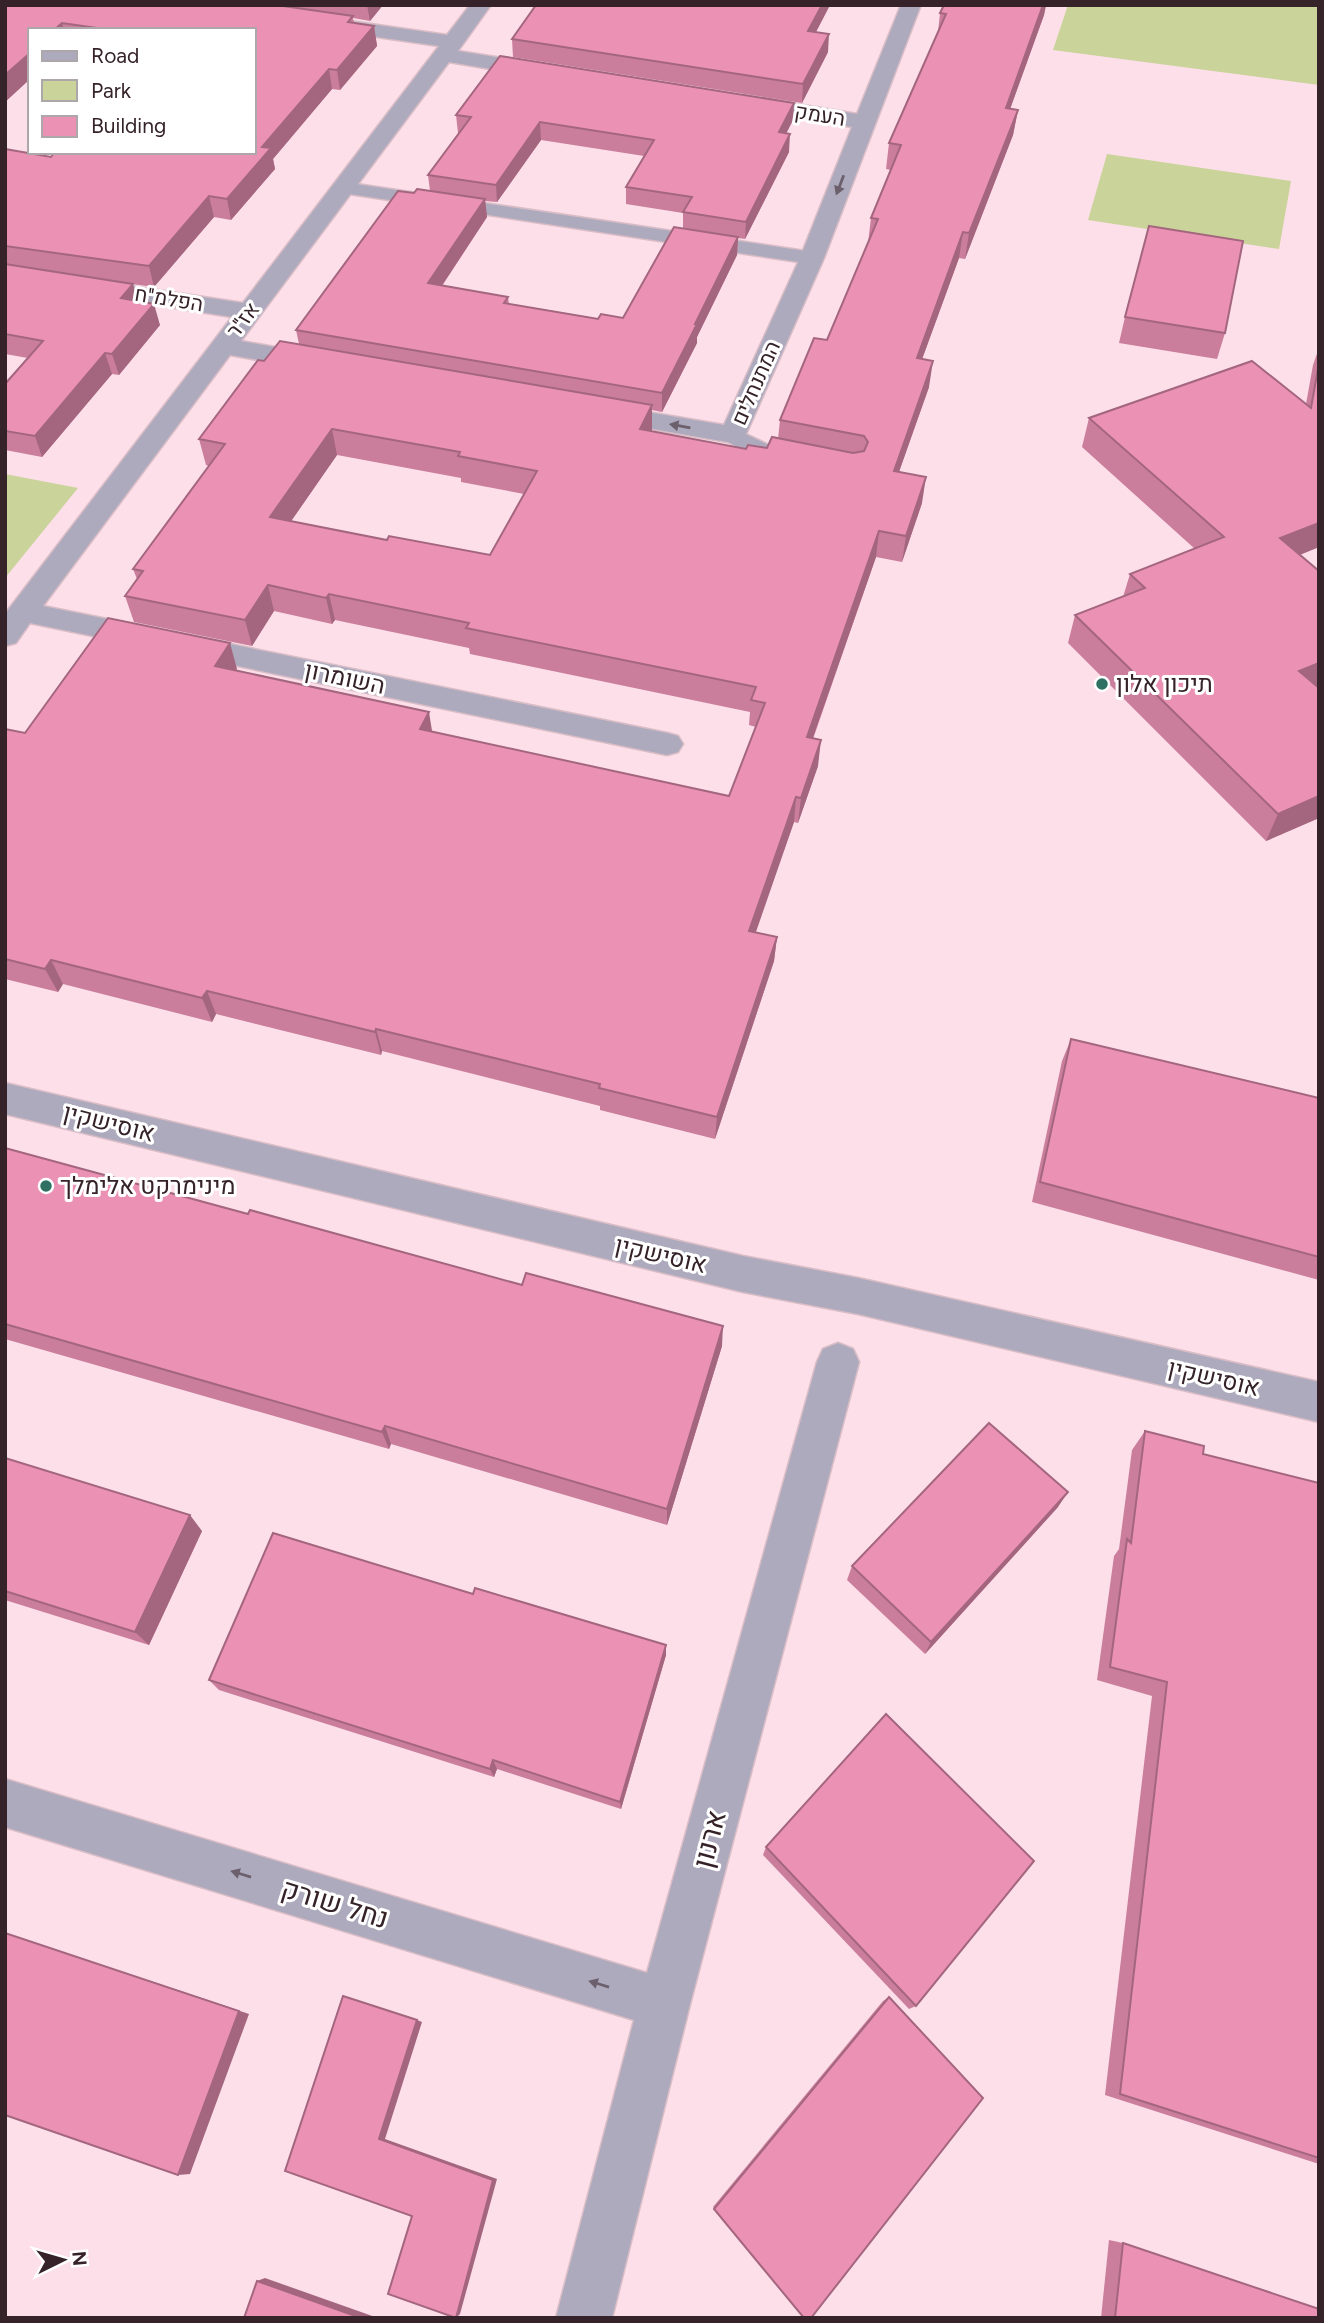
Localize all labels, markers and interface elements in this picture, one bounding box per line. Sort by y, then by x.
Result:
legend [28,28,256,154]
text: Road [91,43,139,68]
text: Park [91,78,132,103]
street label: העמק [793,98,847,131]
text: Building [91,113,166,138]
one-way arrow [835,175,846,196]
street label: הפלמ"ח [133,281,205,316]
street label: אז"ר [221,297,264,342]
street label: המתנחלים [726,337,785,429]
one-way arrow [669,420,691,431]
street label: השומרון [302,655,388,700]
place label: תיכון אלון [1116,669,1213,698]
marker: תיכון אלון [1094,676,1110,692]
street label: אוסישקין [60,1097,158,1148]
place label: מינימרקט אלימלך [60,1171,235,1200]
marker: מינימרקט אלימלך [38,1178,54,1194]
street label: אוסישקין [612,1230,710,1279]
street label: אוסישקין [1165,1353,1263,1402]
street label: ארנון [685,1807,733,1871]
one-way arrow [230,1869,251,1879]
street label: נחל שורק [277,1871,393,1935]
one-way arrow [588,1978,609,1988]
north arrow [28,2225,98,2295]
text: N [67,2250,92,2267]

